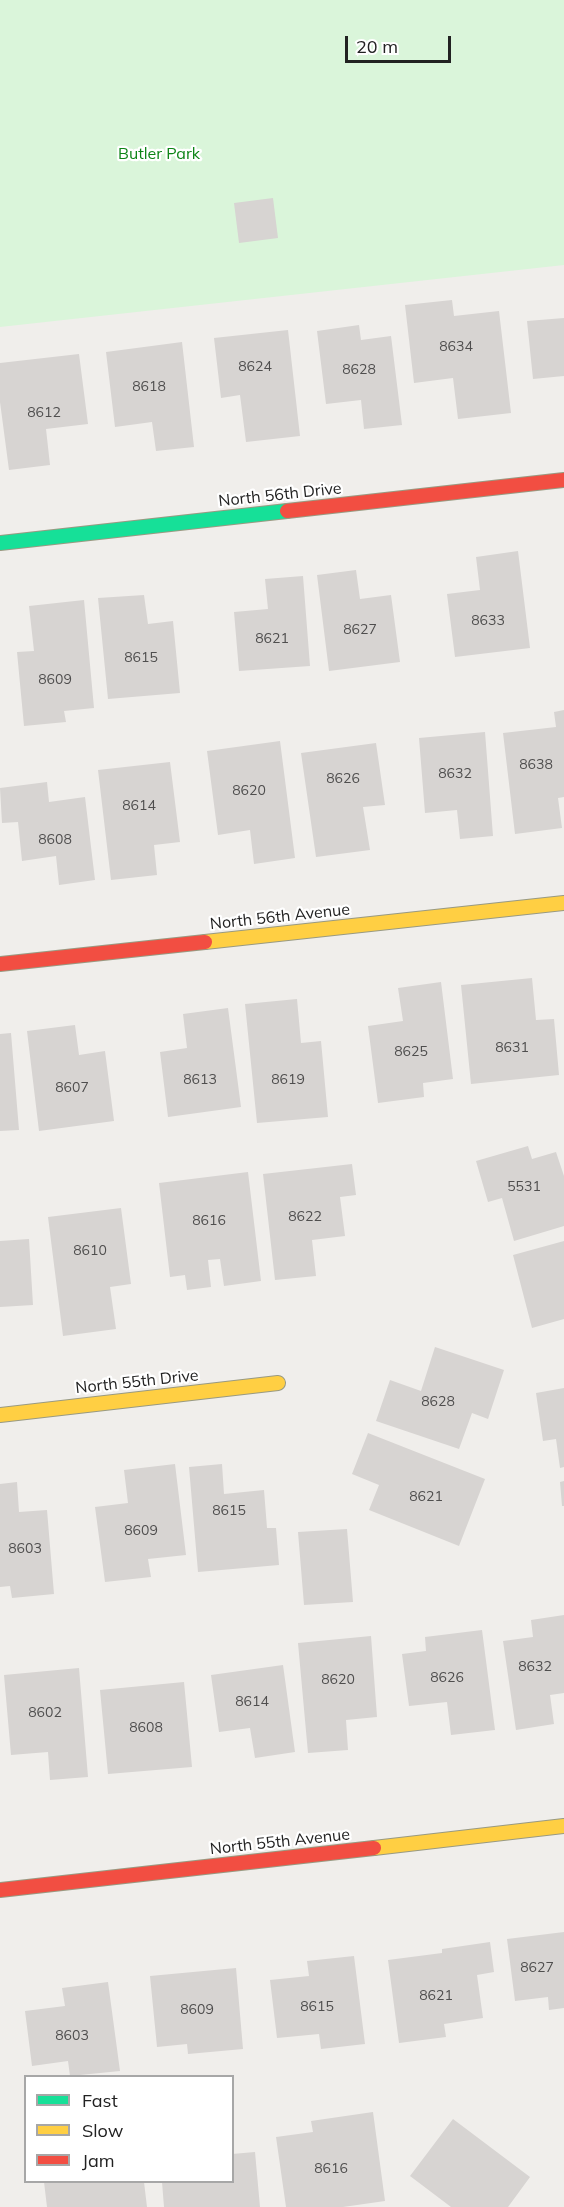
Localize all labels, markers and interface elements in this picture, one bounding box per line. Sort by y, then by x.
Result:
scale bar [348,24,454,62]
text: 20 m [356,35,398,58]
park label: Butler Park [118,144,200,164]
house number: 8634 [439,339,473,355]
house number: 8624 [238,359,272,375]
house number: 8628 [342,362,376,378]
house number: 8618 [132,379,166,395]
house number: 8612 [27,405,61,421]
street label: North 56th Drive [218,479,342,511]
house number: 8633 [471,613,505,629]
house number: 8627 [343,622,377,638]
house number: 8621 [255,631,289,647]
house number: 8615 [124,650,158,666]
house number: 8609 [38,672,72,688]
house number: 8638 [519,757,553,773]
house number: 8632 [438,766,472,782]
house number: 8626 [326,771,360,787]
house number: 8620 [232,783,266,799]
house number: 8614 [122,798,156,814]
house number: 8608 [38,832,72,848]
street label: North 56th Avenue [209,900,351,934]
house number: 8631 [495,1040,529,1056]
house number: 8625 [394,1044,428,1060]
house number: 8613 [183,1072,217,1088]
house number: 8619 [271,1072,305,1088]
house number: 8607 [55,1080,89,1096]
house number: 5531 [507,1179,541,1195]
house number: 8622 [288,1209,322,1225]
house number: 8616 [192,1213,226,1229]
house number: 8610 [73,1243,107,1259]
street label: North 55th Drive [75,1366,199,1398]
house number: 8628 [421,1394,455,1410]
house number: 8621 [409,1489,443,1505]
house number: 8615 [212,1503,246,1519]
house number: 8609 [124,1523,158,1539]
house number: 8603 [8,1541,42,1557]
house number: 8632 [518,1659,552,1675]
house number: 8626 [430,1670,464,1686]
house number: 8620 [321,1672,355,1688]
house number: 8614 [235,1694,269,1710]
house number: 8602 [28,1705,62,1721]
house number: 8608 [129,1720,163,1736]
street label: North 55th Avenue [209,1825,351,1859]
house number: 8627 [520,1960,554,1976]
house number: 8621 [419,1988,453,2004]
house number: 8615 [300,1999,334,2015]
house number: 8609 [180,2002,214,2018]
house number: 8603 [55,2028,89,2044]
legend [24,2075,234,2183]
text: Fast [82,2089,118,2112]
text: Slow [82,2119,123,2142]
text: Jam [82,2149,115,2172]
house number: 8616 [314,2161,348,2177]

